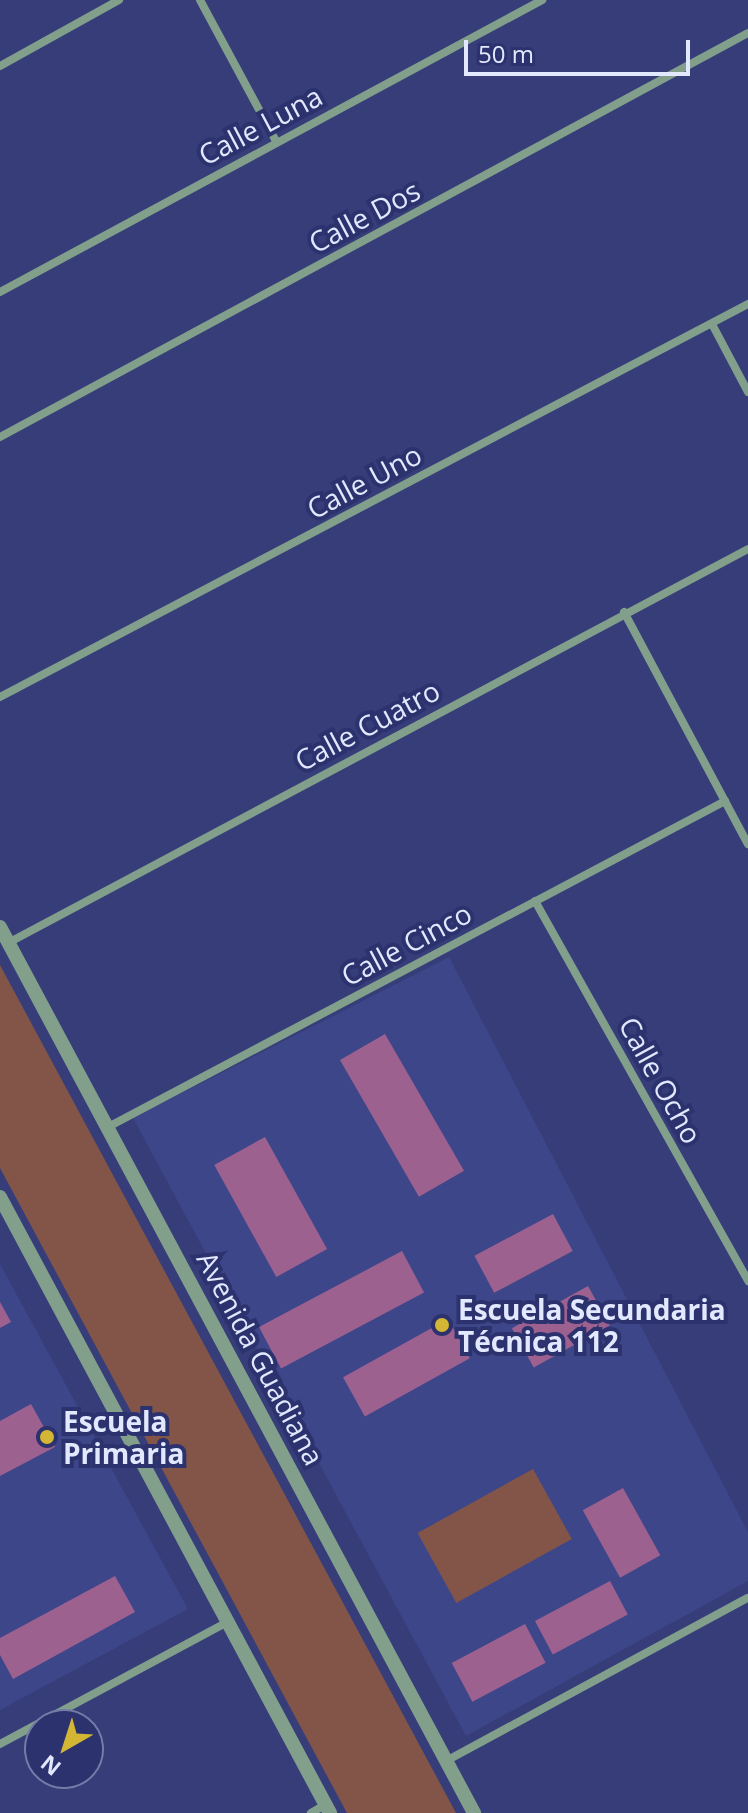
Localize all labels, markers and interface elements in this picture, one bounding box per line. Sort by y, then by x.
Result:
scale bar [468,24,694,74]
text: 50 m [478,37,534,70]
street label: Calle Luna [193,79,327,171]
street label: Calle Dos [303,173,425,259]
street label: Calle Uno [301,437,427,525]
street label: Calle Cuatro [289,673,445,777]
street label: Calle Cinco [335,896,477,992]
street label: Calle Ocho [612,1011,710,1149]
street label: Avenida Guadiana [190,1245,332,1471]
place label: Escuela Secundaria Técnica 112 [458,1292,726,1358]
marker: Escuela Secundaria Técnica 112 [433,1316,451,1334]
place label: Escuela Primaria [63,1404,184,1470]
marker: Escuela Primaria [38,1428,56,1446]
north arrow [24,1709,104,1789]
text: N [34,1749,67,1783]

